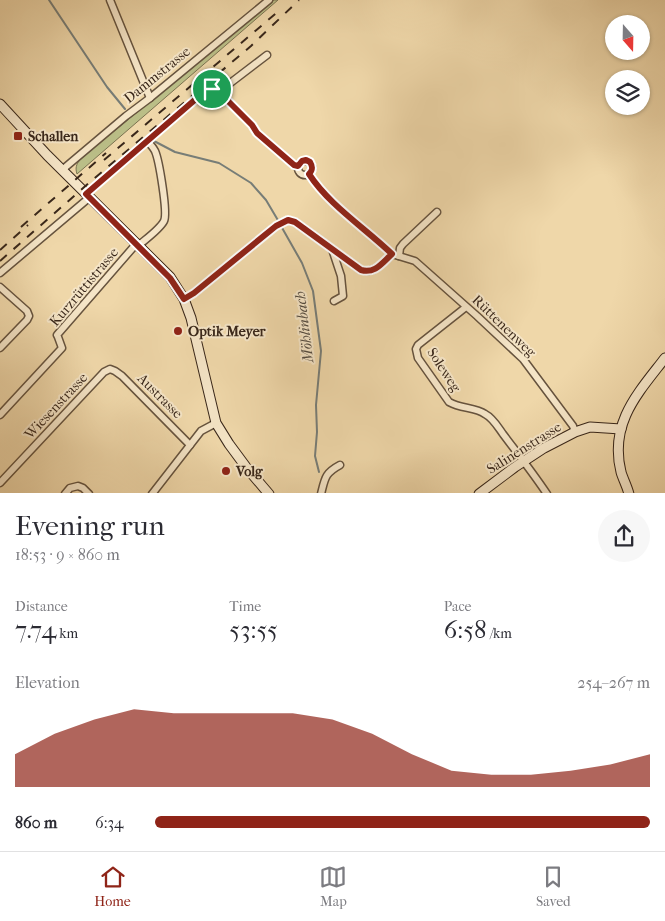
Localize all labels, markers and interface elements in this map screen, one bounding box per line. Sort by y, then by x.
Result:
north arrow [605,15,650,60]
map controls [605,15,650,115]
street label: Dammstrasse [120,43,194,107]
pin [191,68,233,110]
button: layers [605,70,650,115]
icon: arrive [198,75,226,103]
place label: Schallen [28,128,79,145]
marker: Schallen [12,130,24,142]
street label: Kurzrüttistrasse [46,244,122,330]
water label: Möhlinbach [291,290,317,365]
street label: Rüttenenweg [469,291,540,361]
place label: Optik Meyer [188,323,267,340]
marker: Optik Meyer [172,325,184,337]
street label: Soleweg [423,345,465,396]
street label: Wiesenstrasse [20,369,91,444]
street label: Austrasse [133,369,186,422]
street label: Salinenstrasse [484,418,564,478]
place label: Volg [235,463,263,480]
marker: Volg [220,465,232,477]
text: Evening run [15,509,165,542]
button: share [598,510,650,562]
text: 18:53 · 9 × 860 m [15,545,120,564]
text: Distance [15,598,68,615]
text: Time [229,598,261,615]
text: Pace [444,598,472,615]
text: 7.74 [15,615,56,644]
text: 53:55 [229,615,278,644]
text: 6:58 [444,615,487,644]
text: km [56,625,78,642]
text: /km [487,625,512,642]
text: Elevation [15,673,80,692]
text: 254–267 m [577,673,650,692]
text: 860 m [15,813,57,832]
text: 6:34 [95,813,124,832]
tab: Home [94,863,131,910]
tab: Map [319,863,347,910]
tab: Saved [536,863,571,910]

